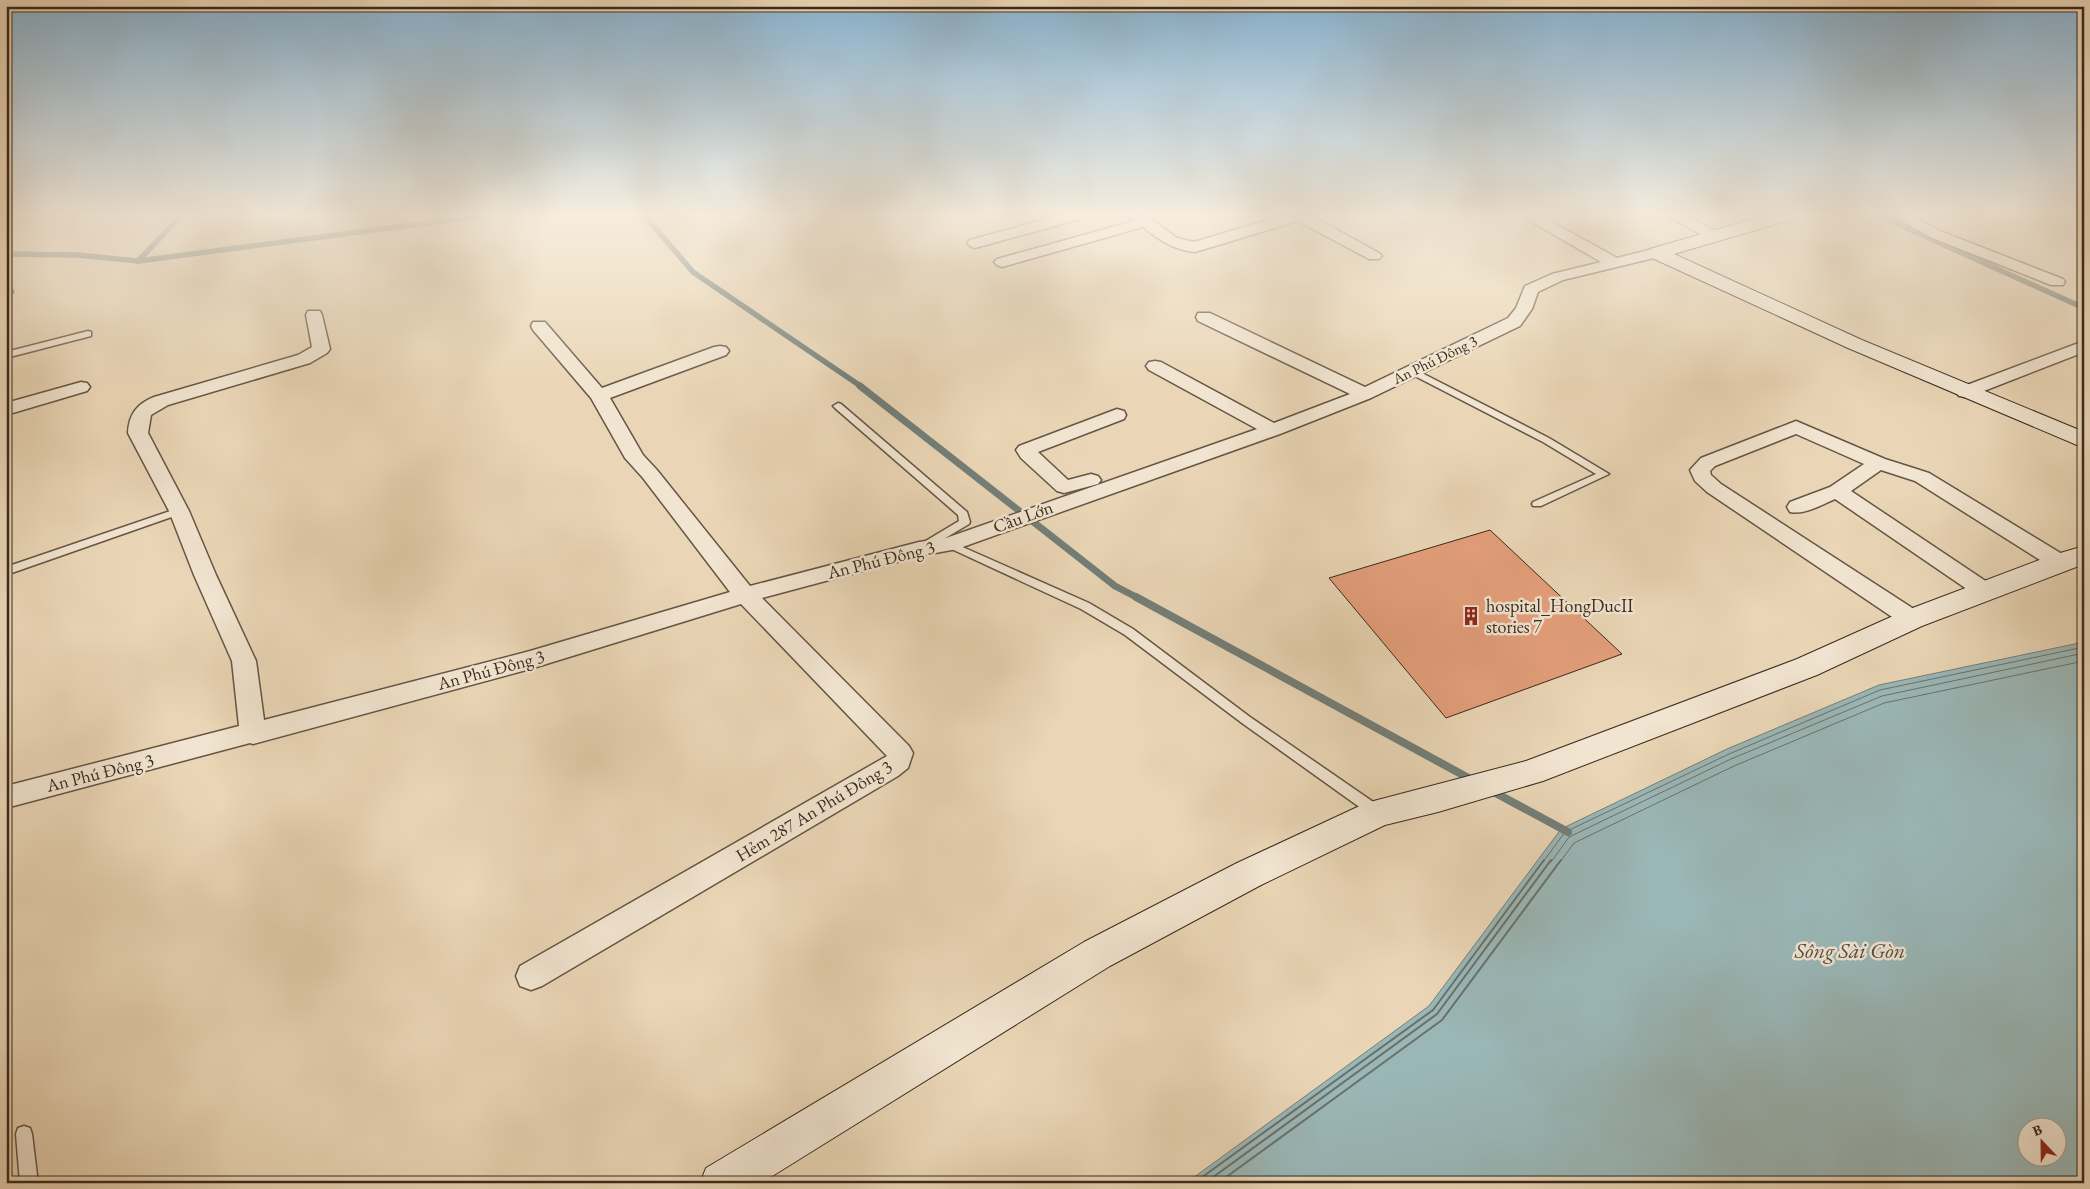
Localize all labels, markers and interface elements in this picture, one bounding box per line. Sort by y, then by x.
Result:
street label: An Phú Đông 3 [1389,331,1480,389]
street label: Cầu Lớn [990,495,1056,538]
street label: An Phú Đông 3 [824,535,937,584]
place label: hospital_HongDucII stories 7 [1486,594,1633,638]
building icon: hospital_HongDucII stories 7 [1460,605,1482,627]
street label: An Phú Đông 3 [434,644,547,695]
street label: An Phú Đông 3 [43,748,156,797]
street label: Hẻm 287 An Phú Đông 3 [731,755,896,866]
water label: Sông Sài Gòn [1794,936,1905,965]
north arrow [2018,1116,2068,1166]
text: B [2030,1120,2045,1140]

